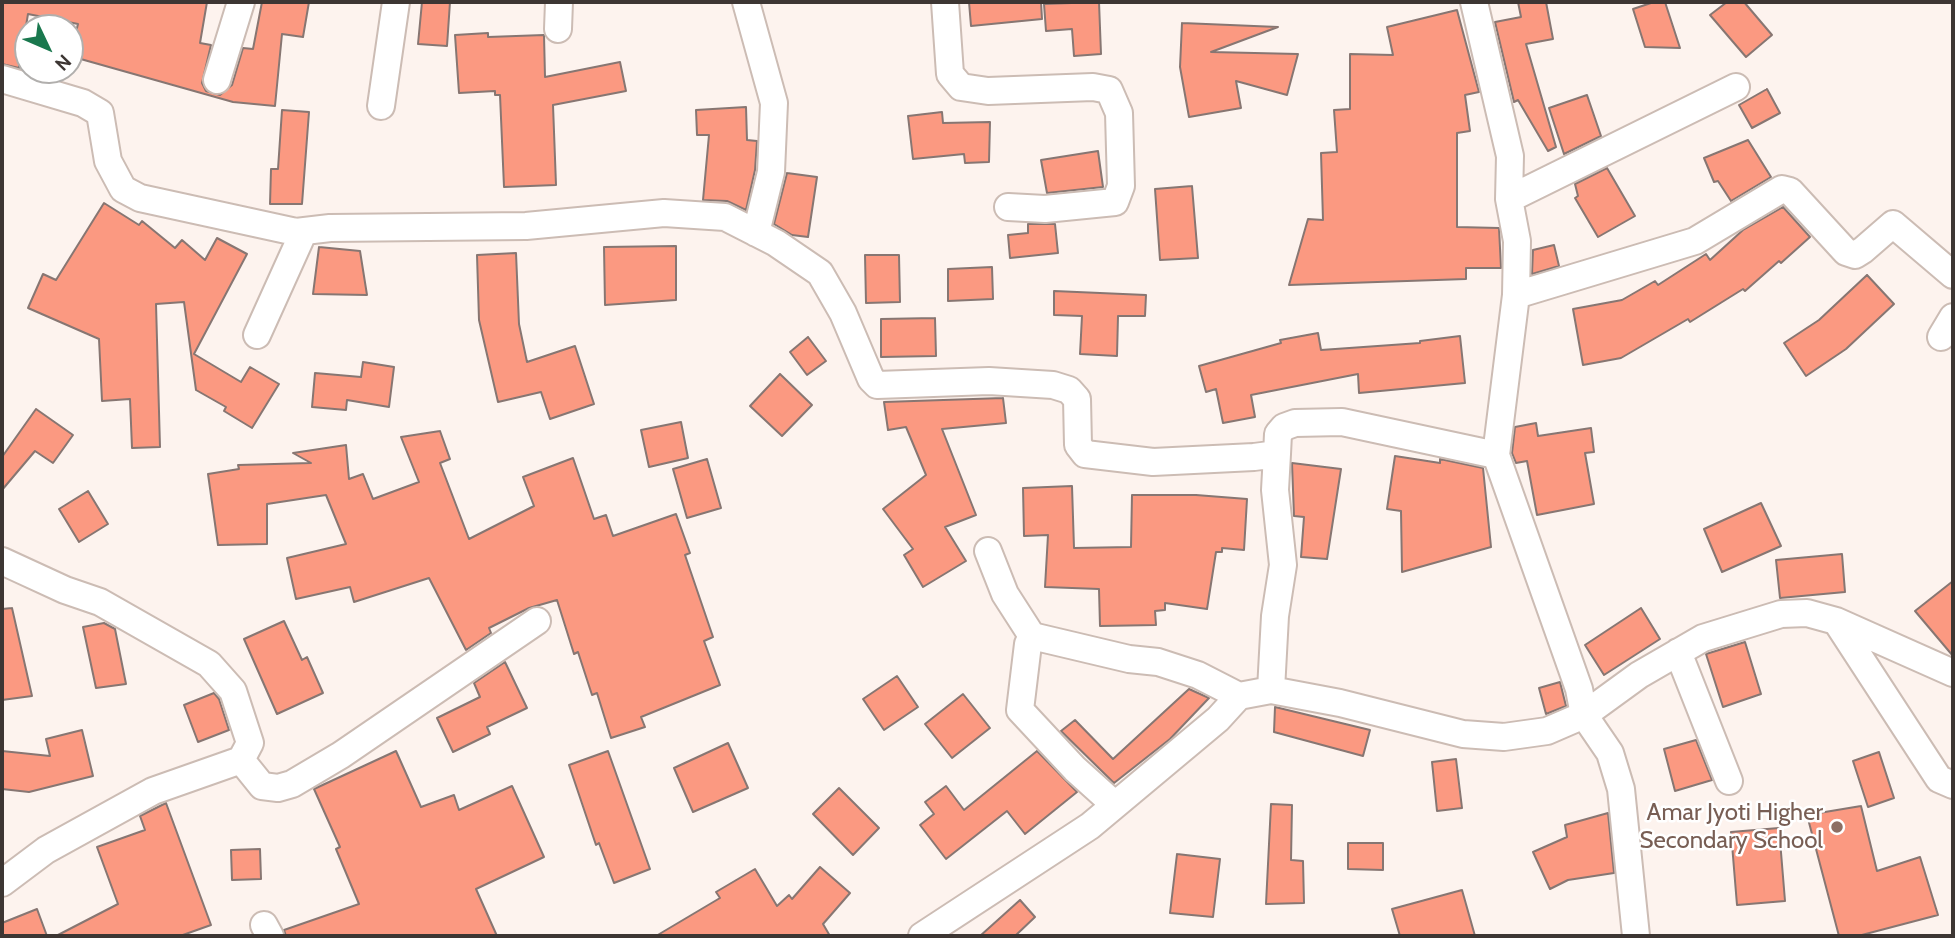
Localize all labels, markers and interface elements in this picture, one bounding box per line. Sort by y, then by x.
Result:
north arrow [14,14,84,84]
text: N [50,50,76,75]
place label: Amar Jyoti Higher Secondary School [1639,799,1823,855]
marker: Amar Jyoti Higher Secondary School [1829,819,1845,835]

